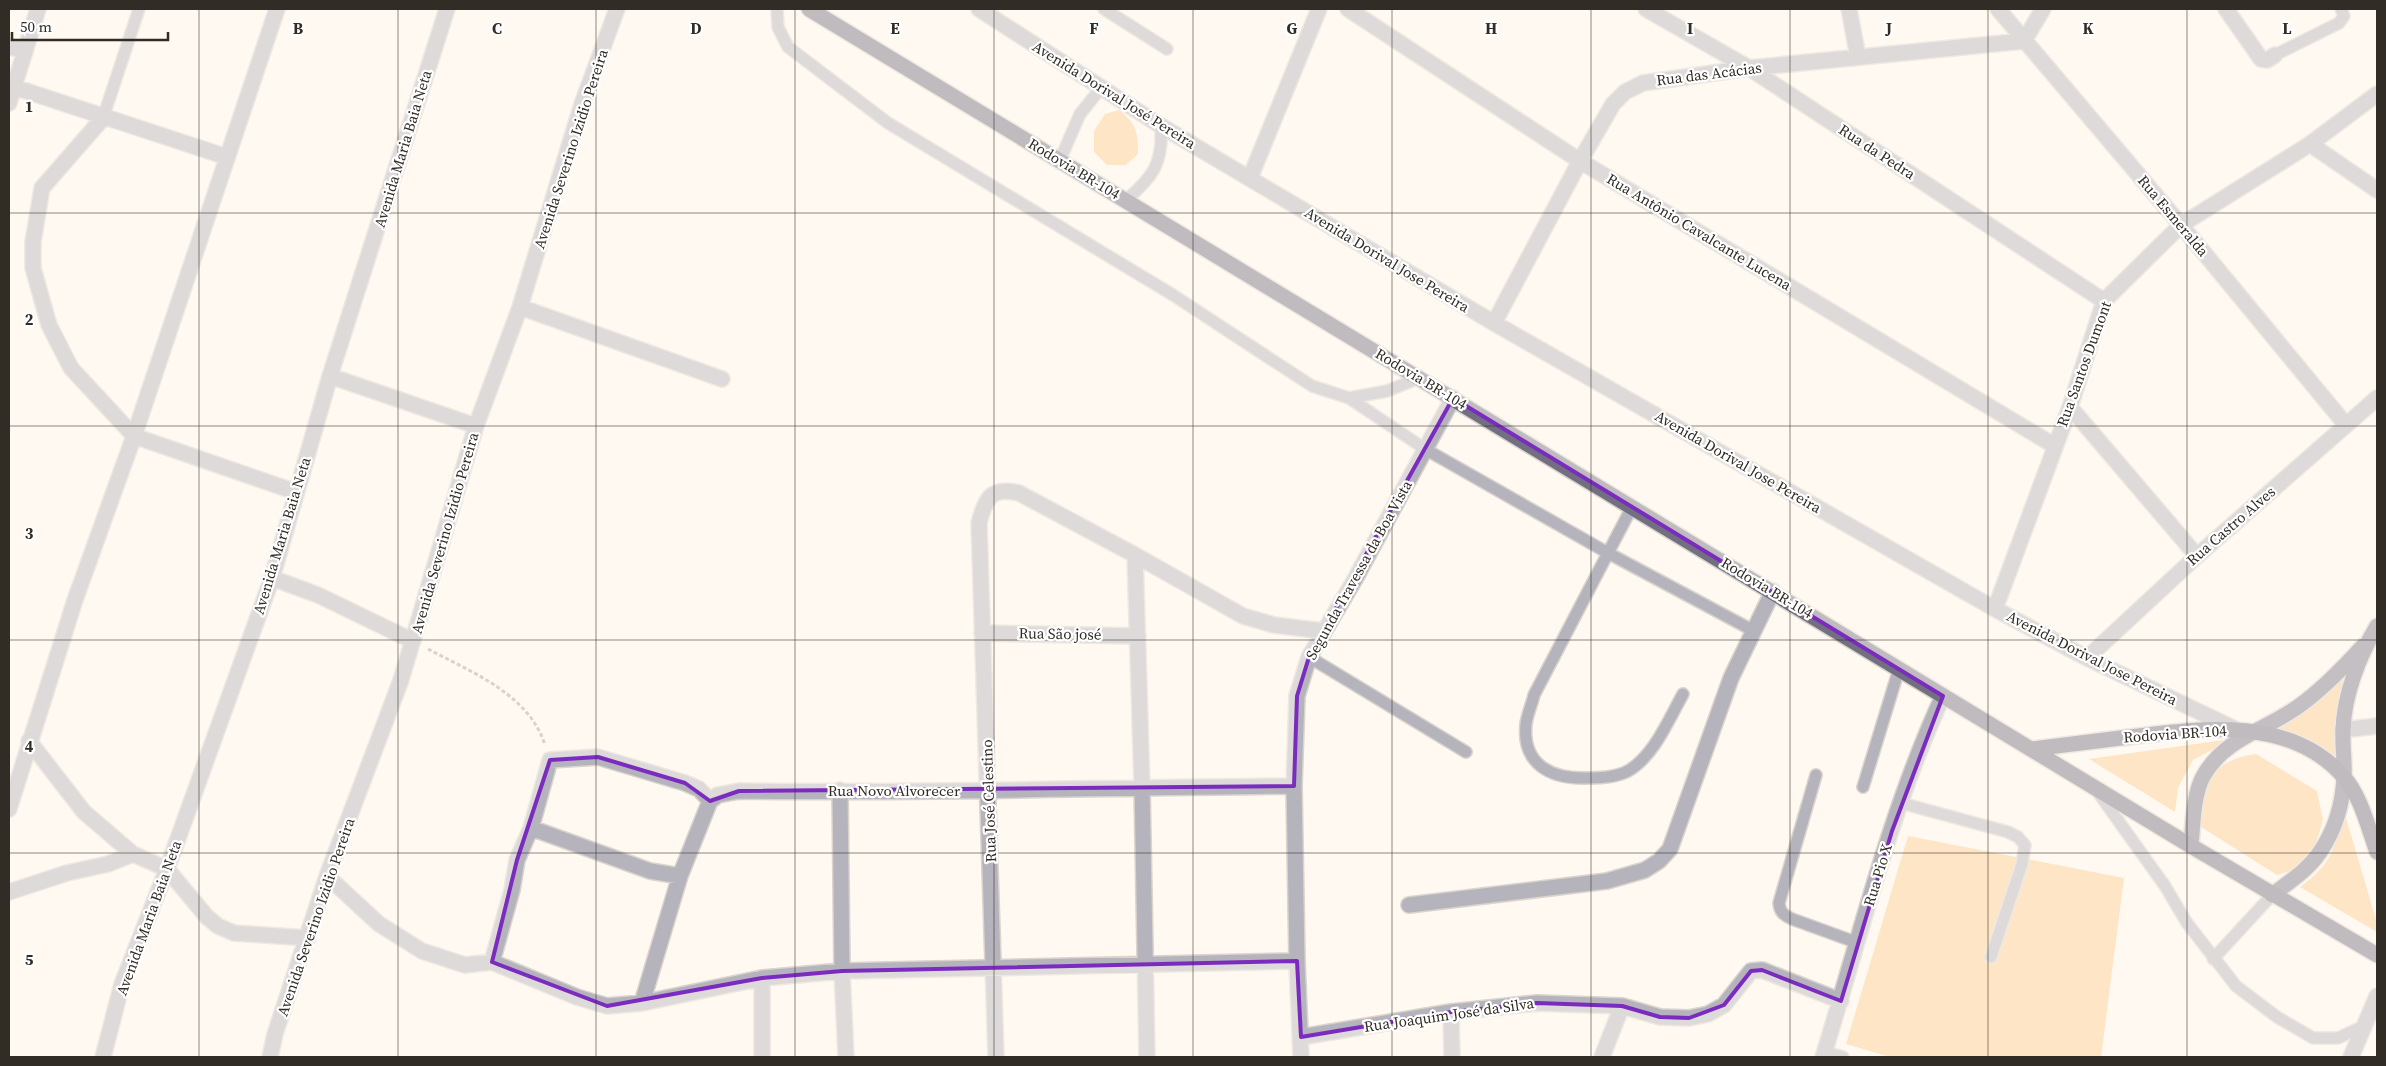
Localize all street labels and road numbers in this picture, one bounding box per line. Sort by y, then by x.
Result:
street label: Avenida Dorival José Pereira [1029,36,1200,154]
street label: Avenida Severino Izidio Pereira [528,46,613,251]
street label: Rua das Acácias [1655,57,1763,90]
street label: Avenida Maria Baia Neta [369,67,437,230]
street label: Rua da Pedra [1835,119,1920,184]
street label: Rodovia BR-104 [1024,133,1125,205]
street label: Rua Antônio Cavalcante Lucena [1603,168,1796,295]
street label: Rua Esmeralda [2133,170,2214,261]
street label: Avenida Dorival Jose Pereira [1301,202,1474,317]
street label: Rua Santos Dumont [2051,298,2116,429]
street label: Rodovia BR-104 [1371,343,1472,415]
street label: Avenida Dorival Jose Pereira [1651,405,1826,518]
street label: Avenida Severino Izidio Pereira [406,429,483,636]
street label: Avenida Maria Baia Neta [248,454,316,617]
street label: Segunda Travessa da Boa Vista [1300,476,1417,663]
street label: Rua Castro Alves [2182,481,2280,570]
street label: Rodovia BR-104 [1717,552,1818,624]
street label: Avenida Dorival Jose Pereira [2003,605,2181,710]
street label: Rua São josé [1018,622,1102,645]
street label: Rodovia BR-104 [2123,719,2228,748]
street label: Rua José Celestino [976,739,1001,863]
street label: Rua Novo Alvorecer [828,780,961,801]
street label: Avenida Severino Izidio Pereira [272,814,360,1019]
street label: Avenida Maria Baia Neta [111,837,186,998]
street label: Rua Pio X [1858,841,1897,909]
street label: Rua Joaquim José da Silva [1363,992,1536,1037]

